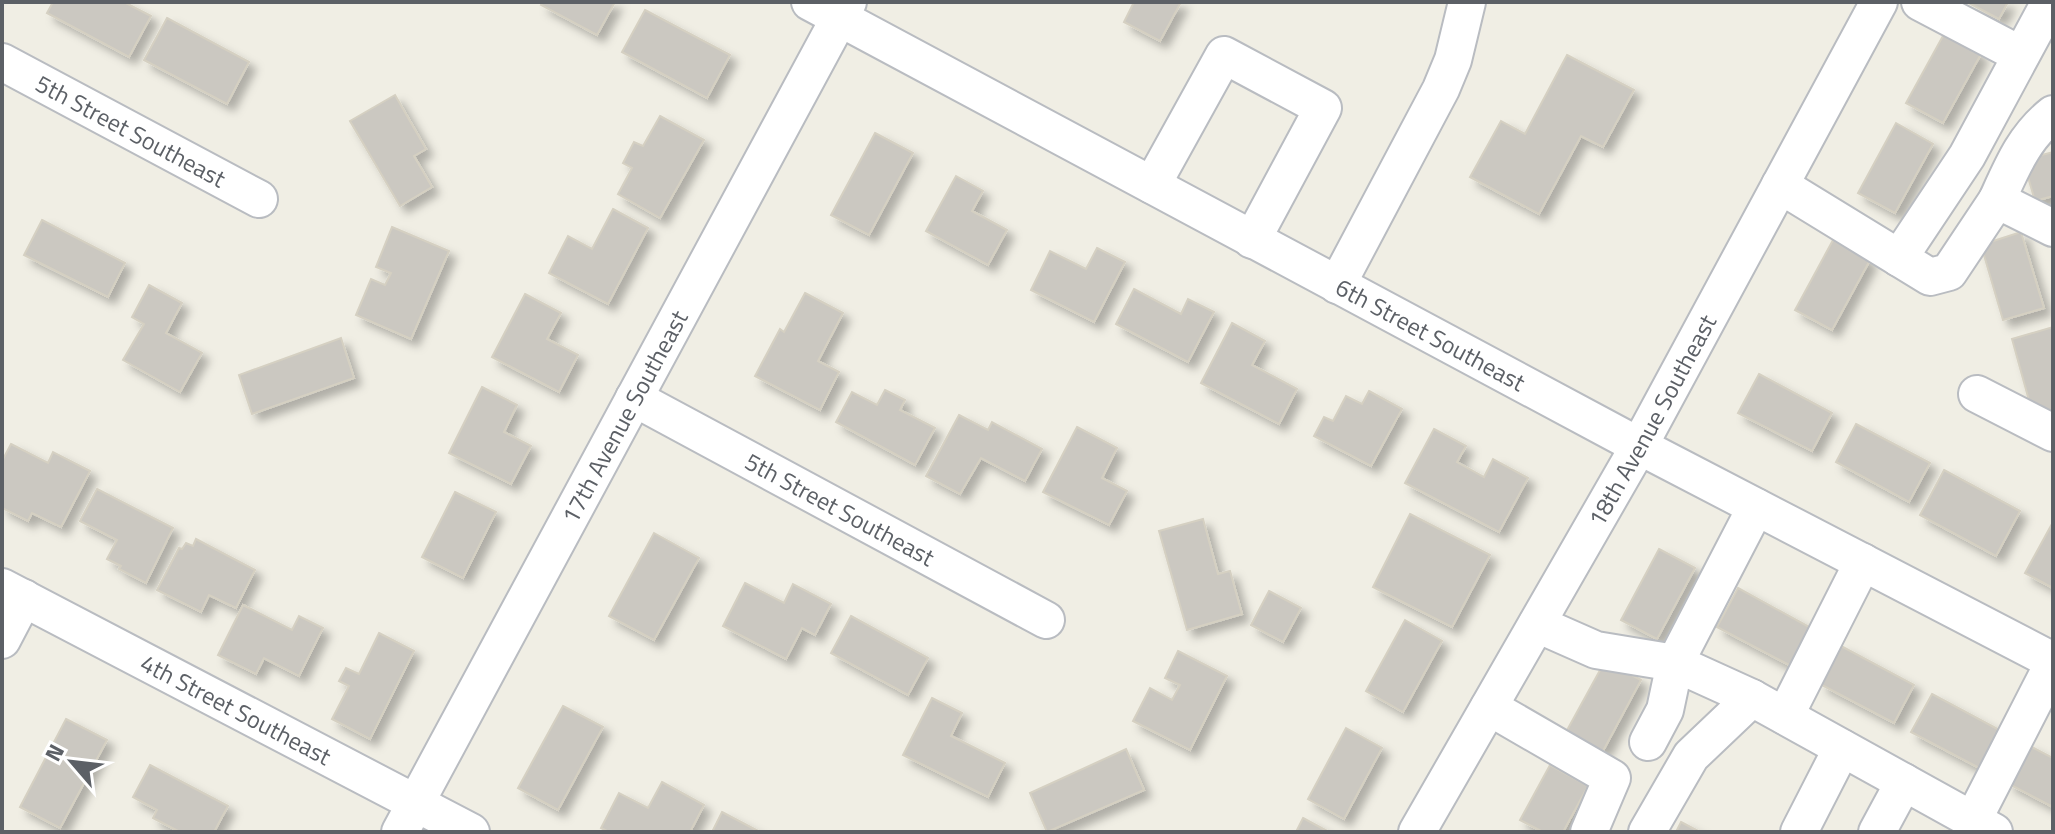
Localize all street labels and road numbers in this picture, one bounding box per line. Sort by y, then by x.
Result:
street label: 5th Street Southeast [29,65,233,196]
street label: 6th Street Southeast [1329,269,1533,400]
street label: 17th Avenue Southeast [552,303,697,530]
street label: 18th Avenue Southeast [1579,307,1725,533]
street label: 5th Street Southeast [739,443,942,575]
street label: 4th Street Southeast [134,644,338,774]

